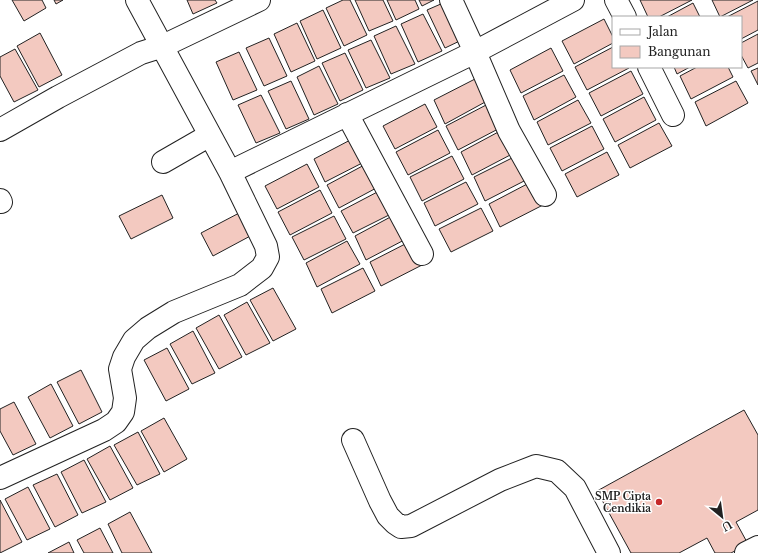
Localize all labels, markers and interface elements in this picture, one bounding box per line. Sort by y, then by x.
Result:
legend [612,16,742,68]
text: Jalan [646,24,678,39]
text: Bangunan [648,44,711,59]
place label: SMP Cipta Cendikia [595,490,651,515]
marker: SMP Cipta Cendikia [654,497,664,507]
north arrow [702,497,742,537]
text: U [719,517,734,534]

